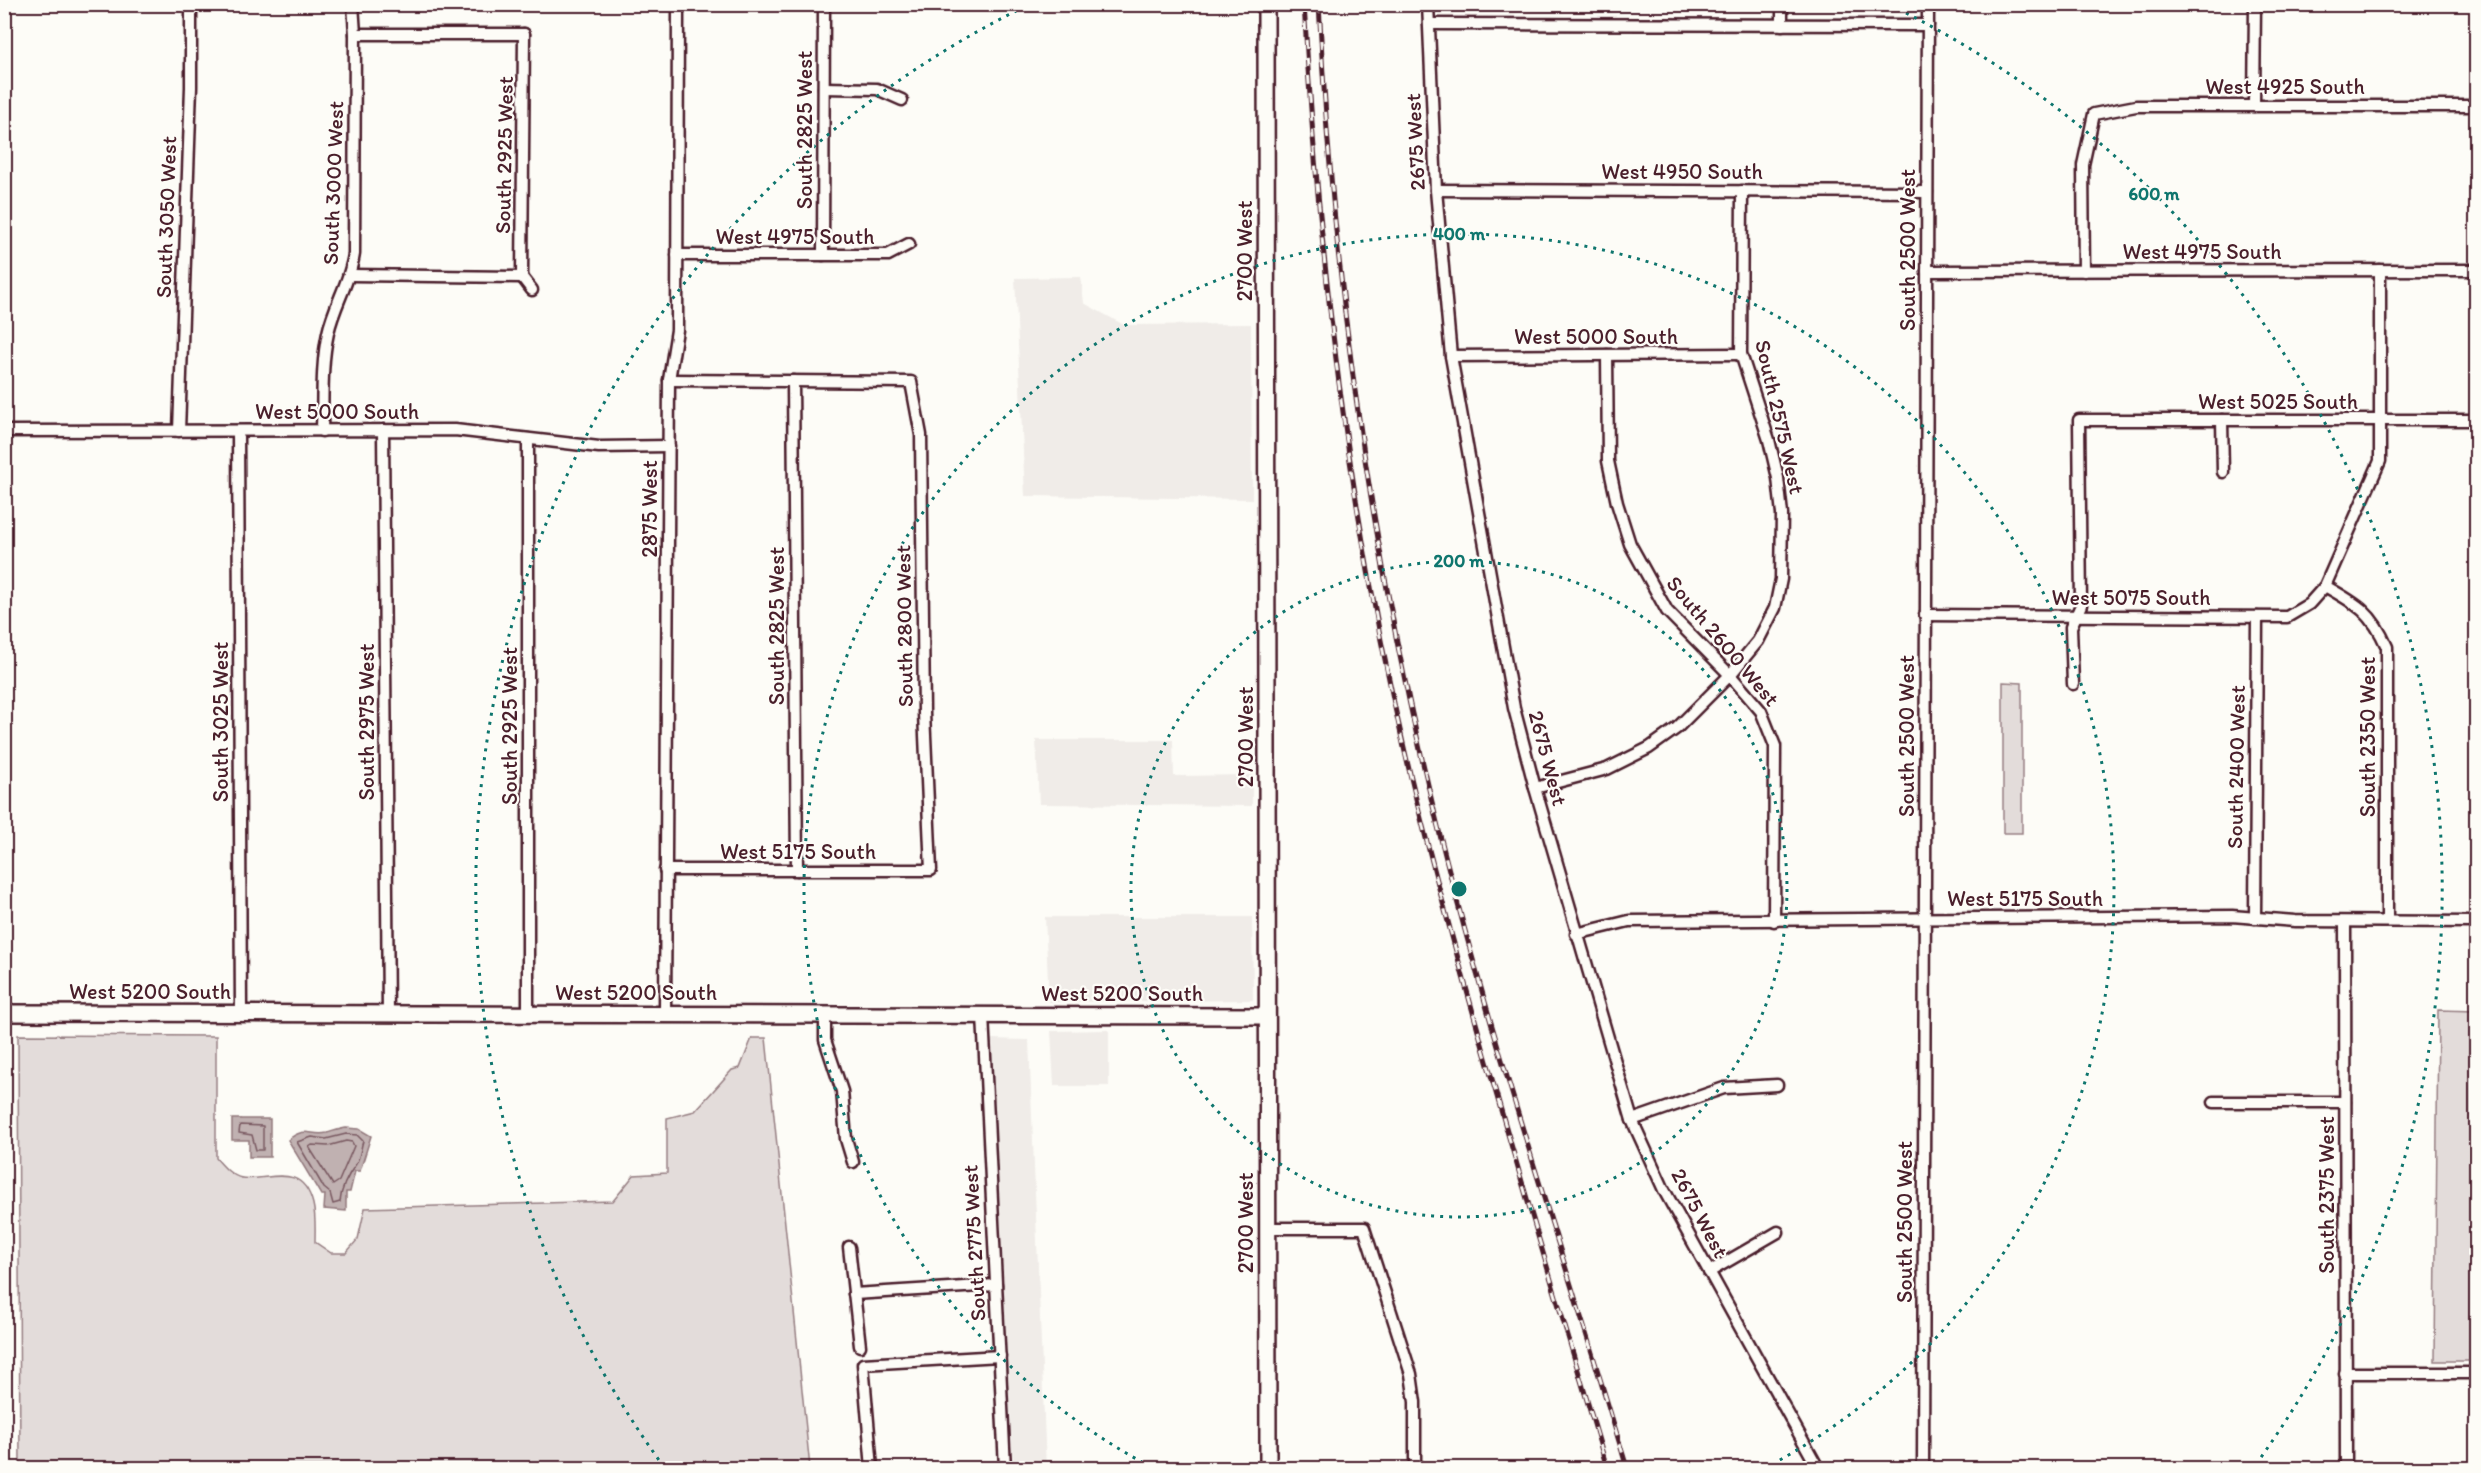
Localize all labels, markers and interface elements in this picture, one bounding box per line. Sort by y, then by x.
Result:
street label: South 2825 West [791,51,818,209]
street label: West 4925 South [2205,73,2365,100]
street label: South 2925 West [489,76,519,234]
street label: 2675 West [1399,93,1431,191]
street label: South 3000 West [317,100,349,266]
street label: South 3050 West [150,135,182,299]
street label: West 4950 South [1601,158,1763,185]
street label: South 2500 West [1894,169,1921,331]
text: 600 m [2129,183,2180,205]
street label: 2700 West [1231,200,1258,302]
street label: West 4975 South [716,223,874,250]
text: 400 m [1433,223,1486,245]
street label: West 4975 South [2123,238,2281,265]
street label: West 5000 South [1514,323,1678,350]
street label: South 2575 West [1749,337,1811,497]
street label: West 5025 South [2198,388,2358,415]
street label: West 5000 South [255,398,419,425]
street label: 2875 West [636,460,663,558]
street label: South 2800 West [889,545,919,707]
street label: South 2825 West [763,547,790,705]
text: 200 m [1434,550,1485,572]
street label: South 2600 West [1661,570,1785,712]
street label: West 5075 South [2051,584,2211,611]
street label: South 3025 West [207,642,234,802]
street label: South 2975 West [353,643,380,801]
street label: South 2925 West [496,647,523,805]
street label: South 2500 West [1893,655,1920,817]
street label: South 2350 West [2354,657,2381,817]
street label: South 2400 West [2221,685,2251,849]
street label: 2700 West [1232,686,1259,788]
street label: 2675 West [1522,708,1574,808]
street label: West 5175 South [720,838,876,865]
centre of rings [1449,879,1469,899]
street label: West 5175 South [1947,885,2103,912]
street label: West 5200 South [69,978,231,1005]
street label: West 5200 South [555,979,717,1006]
street label: West 5200 South [1041,980,1203,1007]
street label: South 2375 West [2313,1116,2340,1274]
street label: South 2500 West [1891,1141,1918,1303]
street label: South 2775 West [956,1164,992,1322]
street label: 2675 West [1665,1164,1735,1262]
street label: 2700 West [1232,1172,1259,1274]

